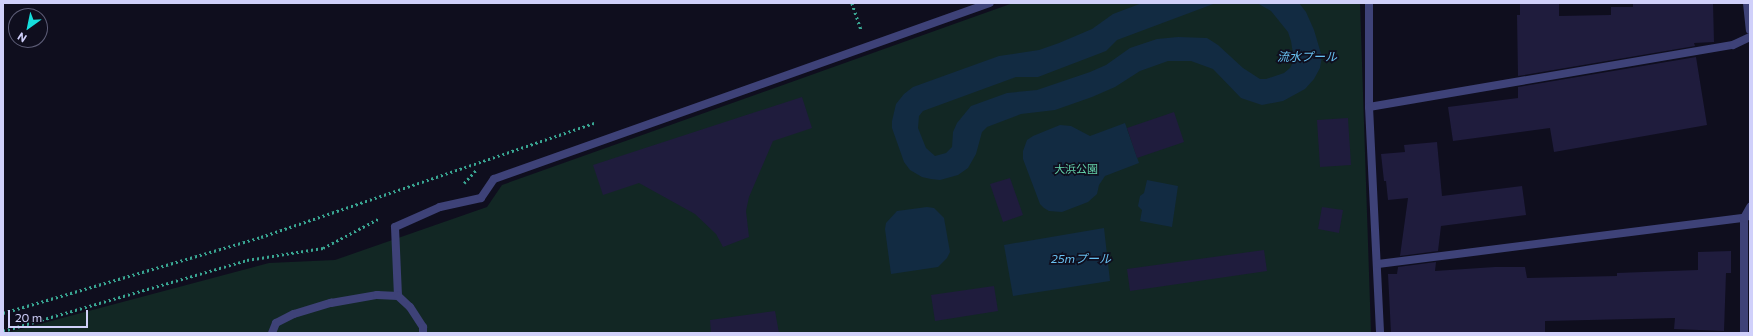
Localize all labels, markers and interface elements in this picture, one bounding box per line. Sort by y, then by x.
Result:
north arrow [8,8,48,48]
text: N [15,30,29,45]
water label: 流水プール [1277,50,1337,64]
park label: 大浜公園 [1054,162,1098,176]
water label: 25mプール [1051,252,1111,266]
scale bar [10,302,90,328]
text: 20 m [15,310,42,324]

